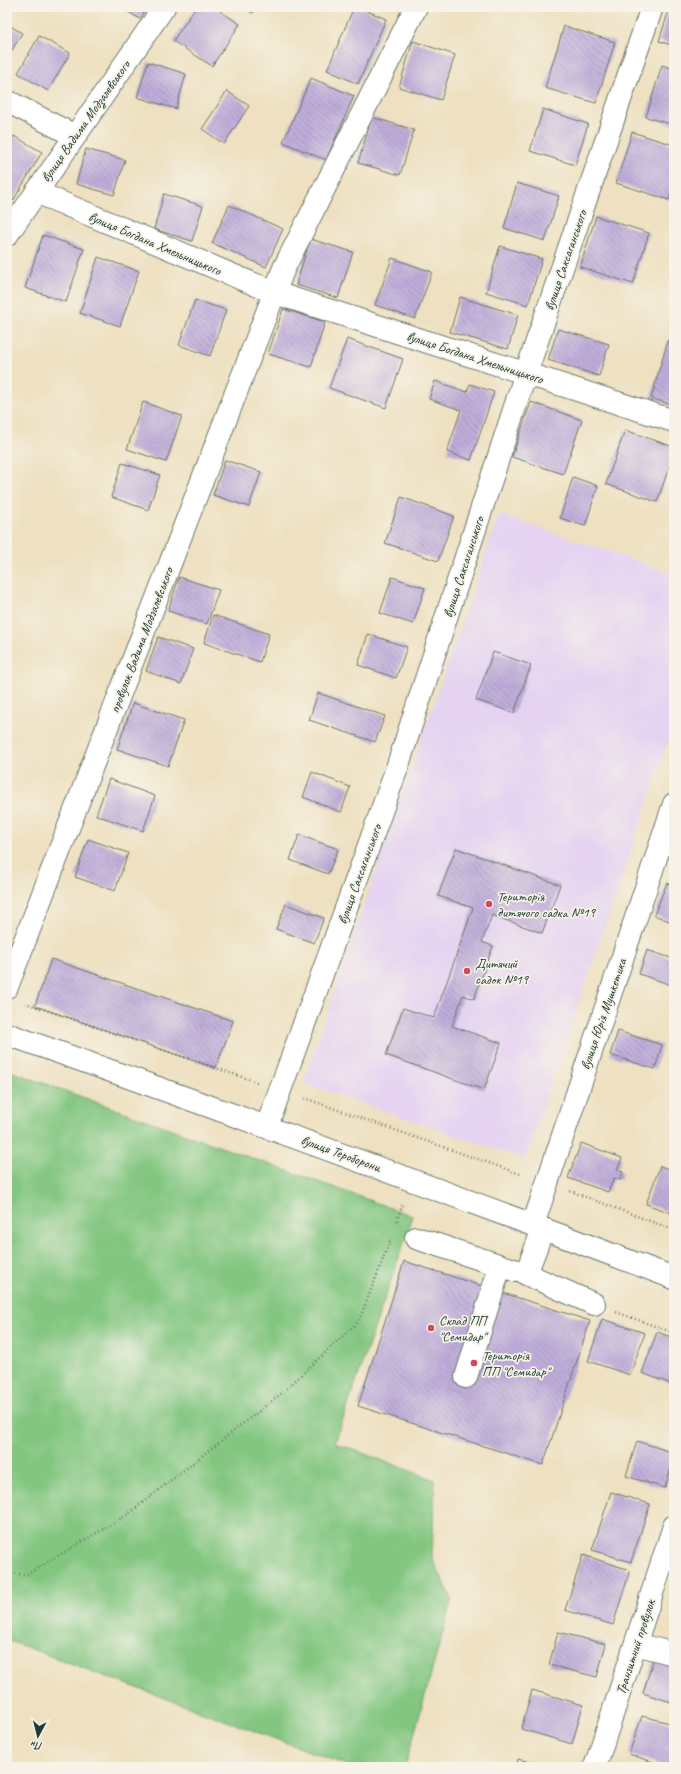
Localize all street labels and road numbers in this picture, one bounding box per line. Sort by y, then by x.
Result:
street label: вулиця Вадима Модзалевського [37,56,135,185]
street label: вулиця Саксаганського [540,206,591,313]
street label: вулиця Богдана Хмельницького [86,208,225,279]
street label: вулиця Богдана Хмельницького [405,327,546,388]
street label: вулиця Саксаганського [439,513,488,620]
street label: провулок Вадима Модзалевського [106,563,178,715]
street label: вулиця Саксаганського [334,820,386,926]
street label: вулиця Юрія Мушкетика [577,955,631,1072]
street label: вулиця Тероборони [299,1131,384,1176]
street label: Транзитний провулок [612,1596,659,1697]

